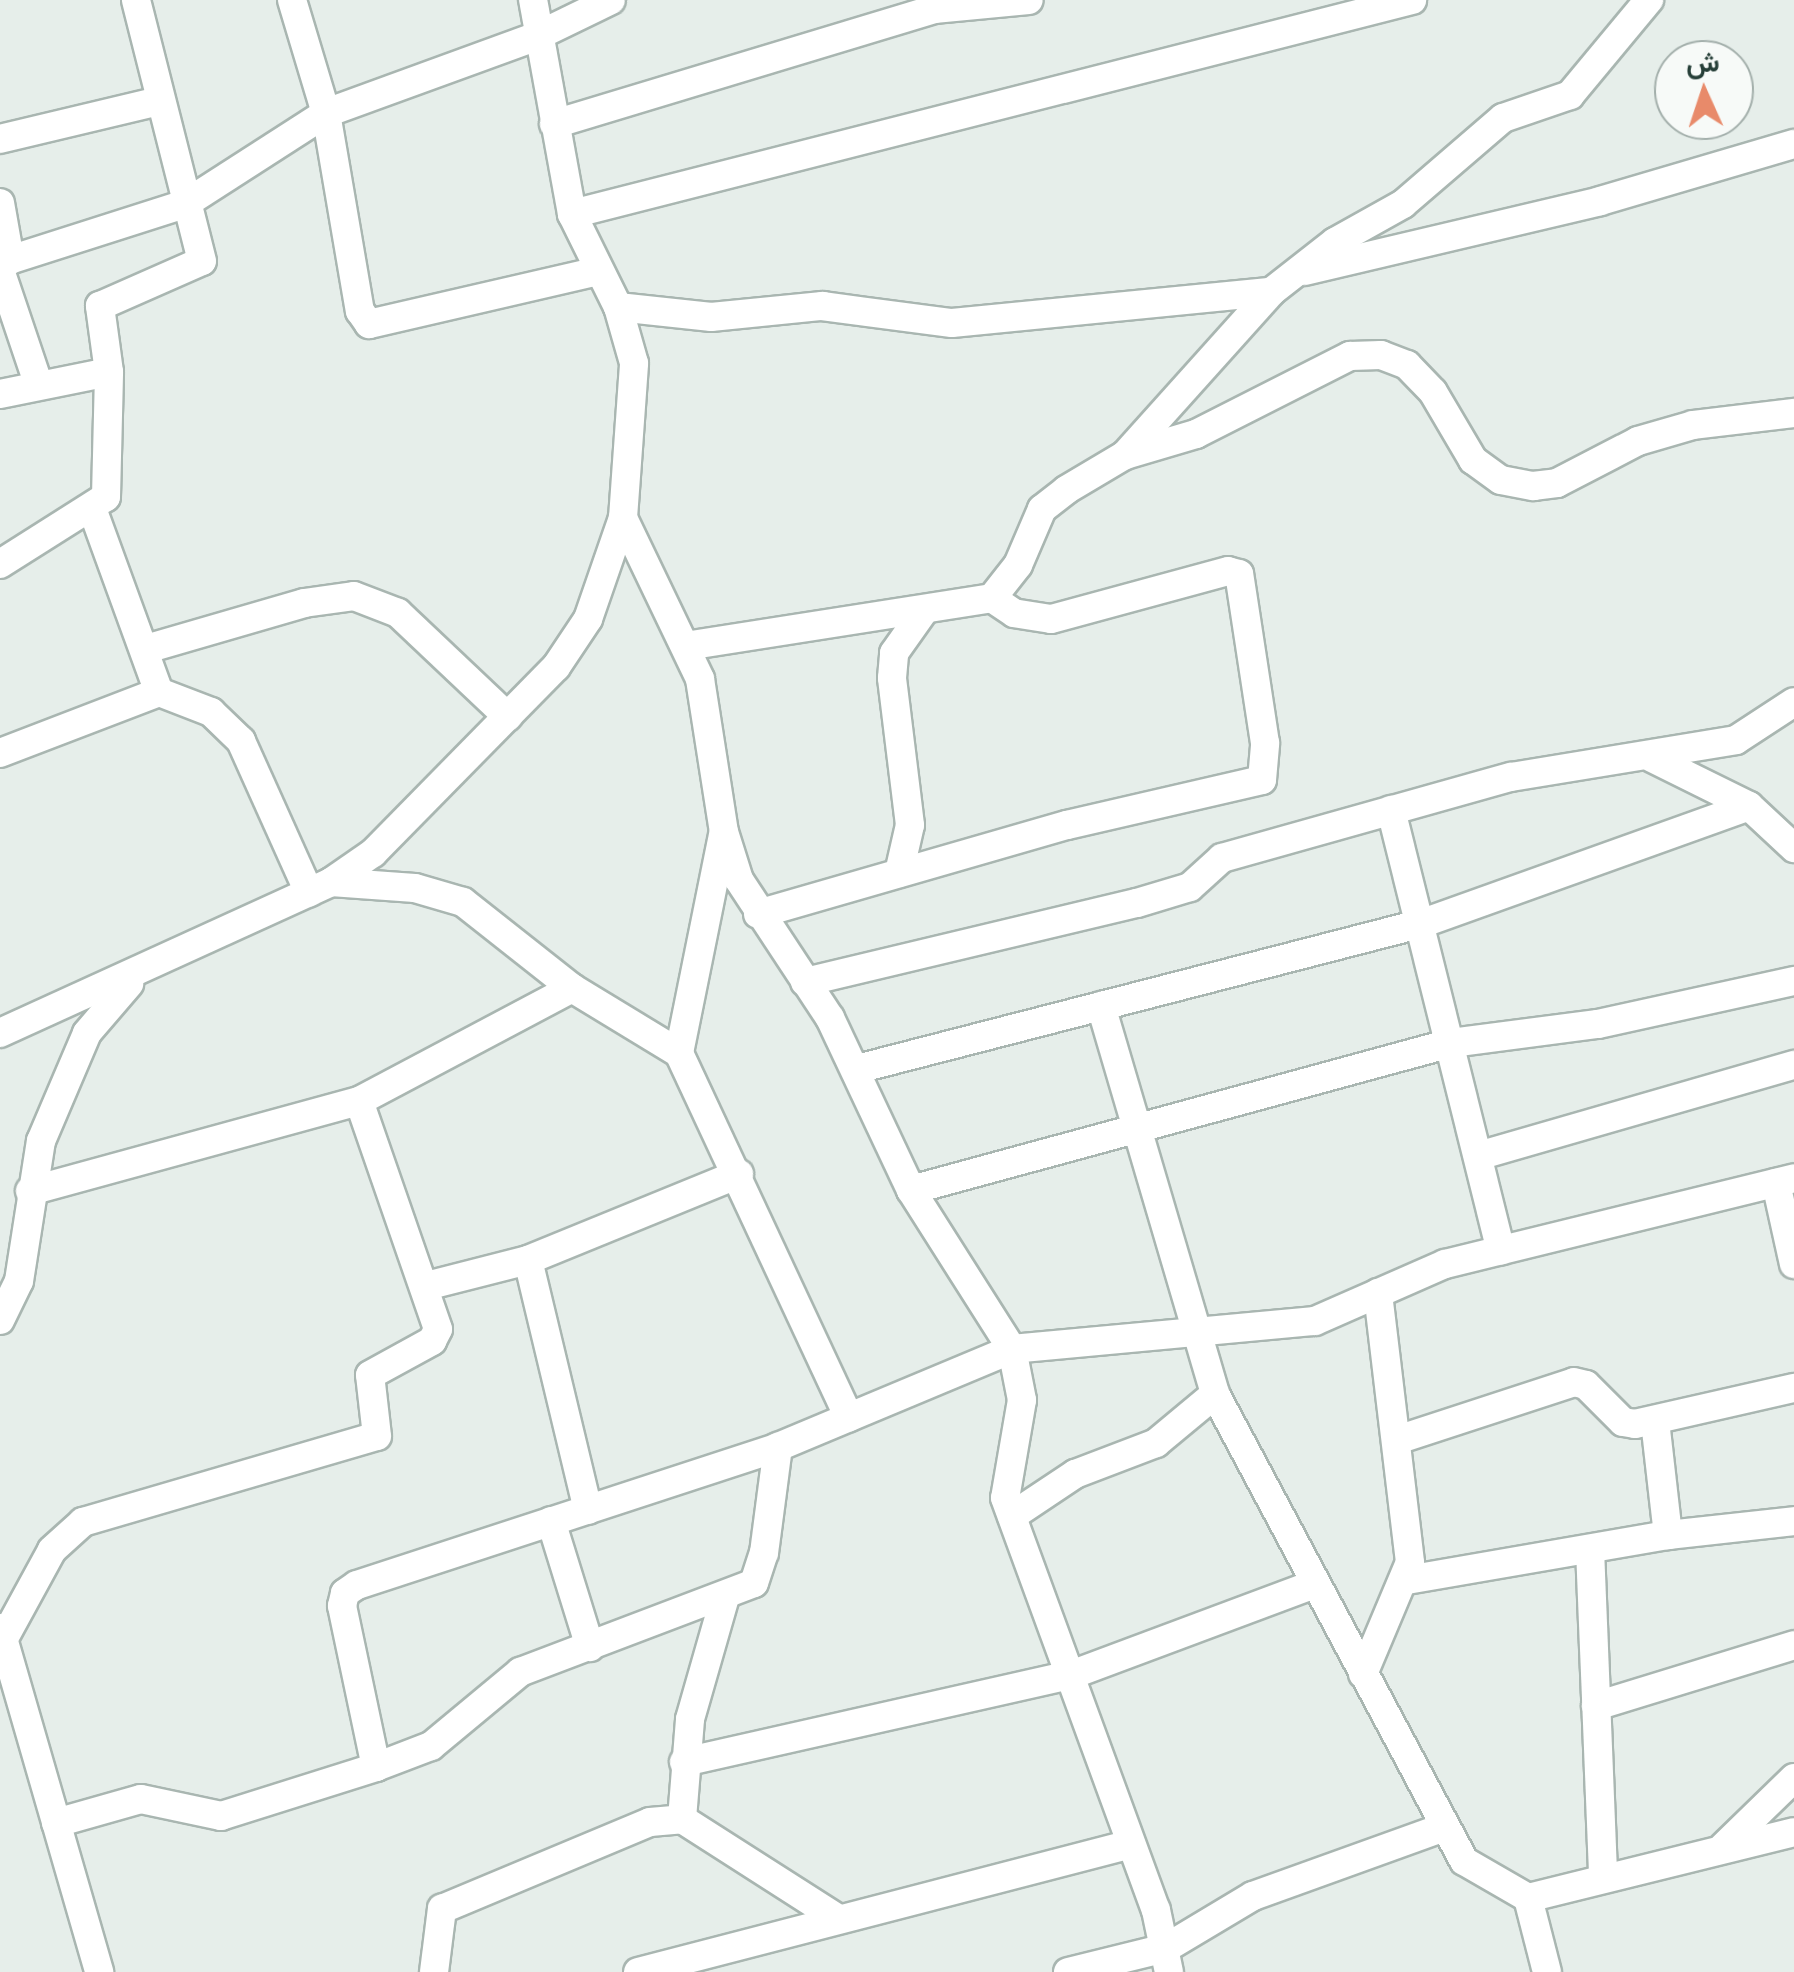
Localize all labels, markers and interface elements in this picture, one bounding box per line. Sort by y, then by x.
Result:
north arrow [1654,40,1754,140]
text: ش [1685,44,1720,80]

